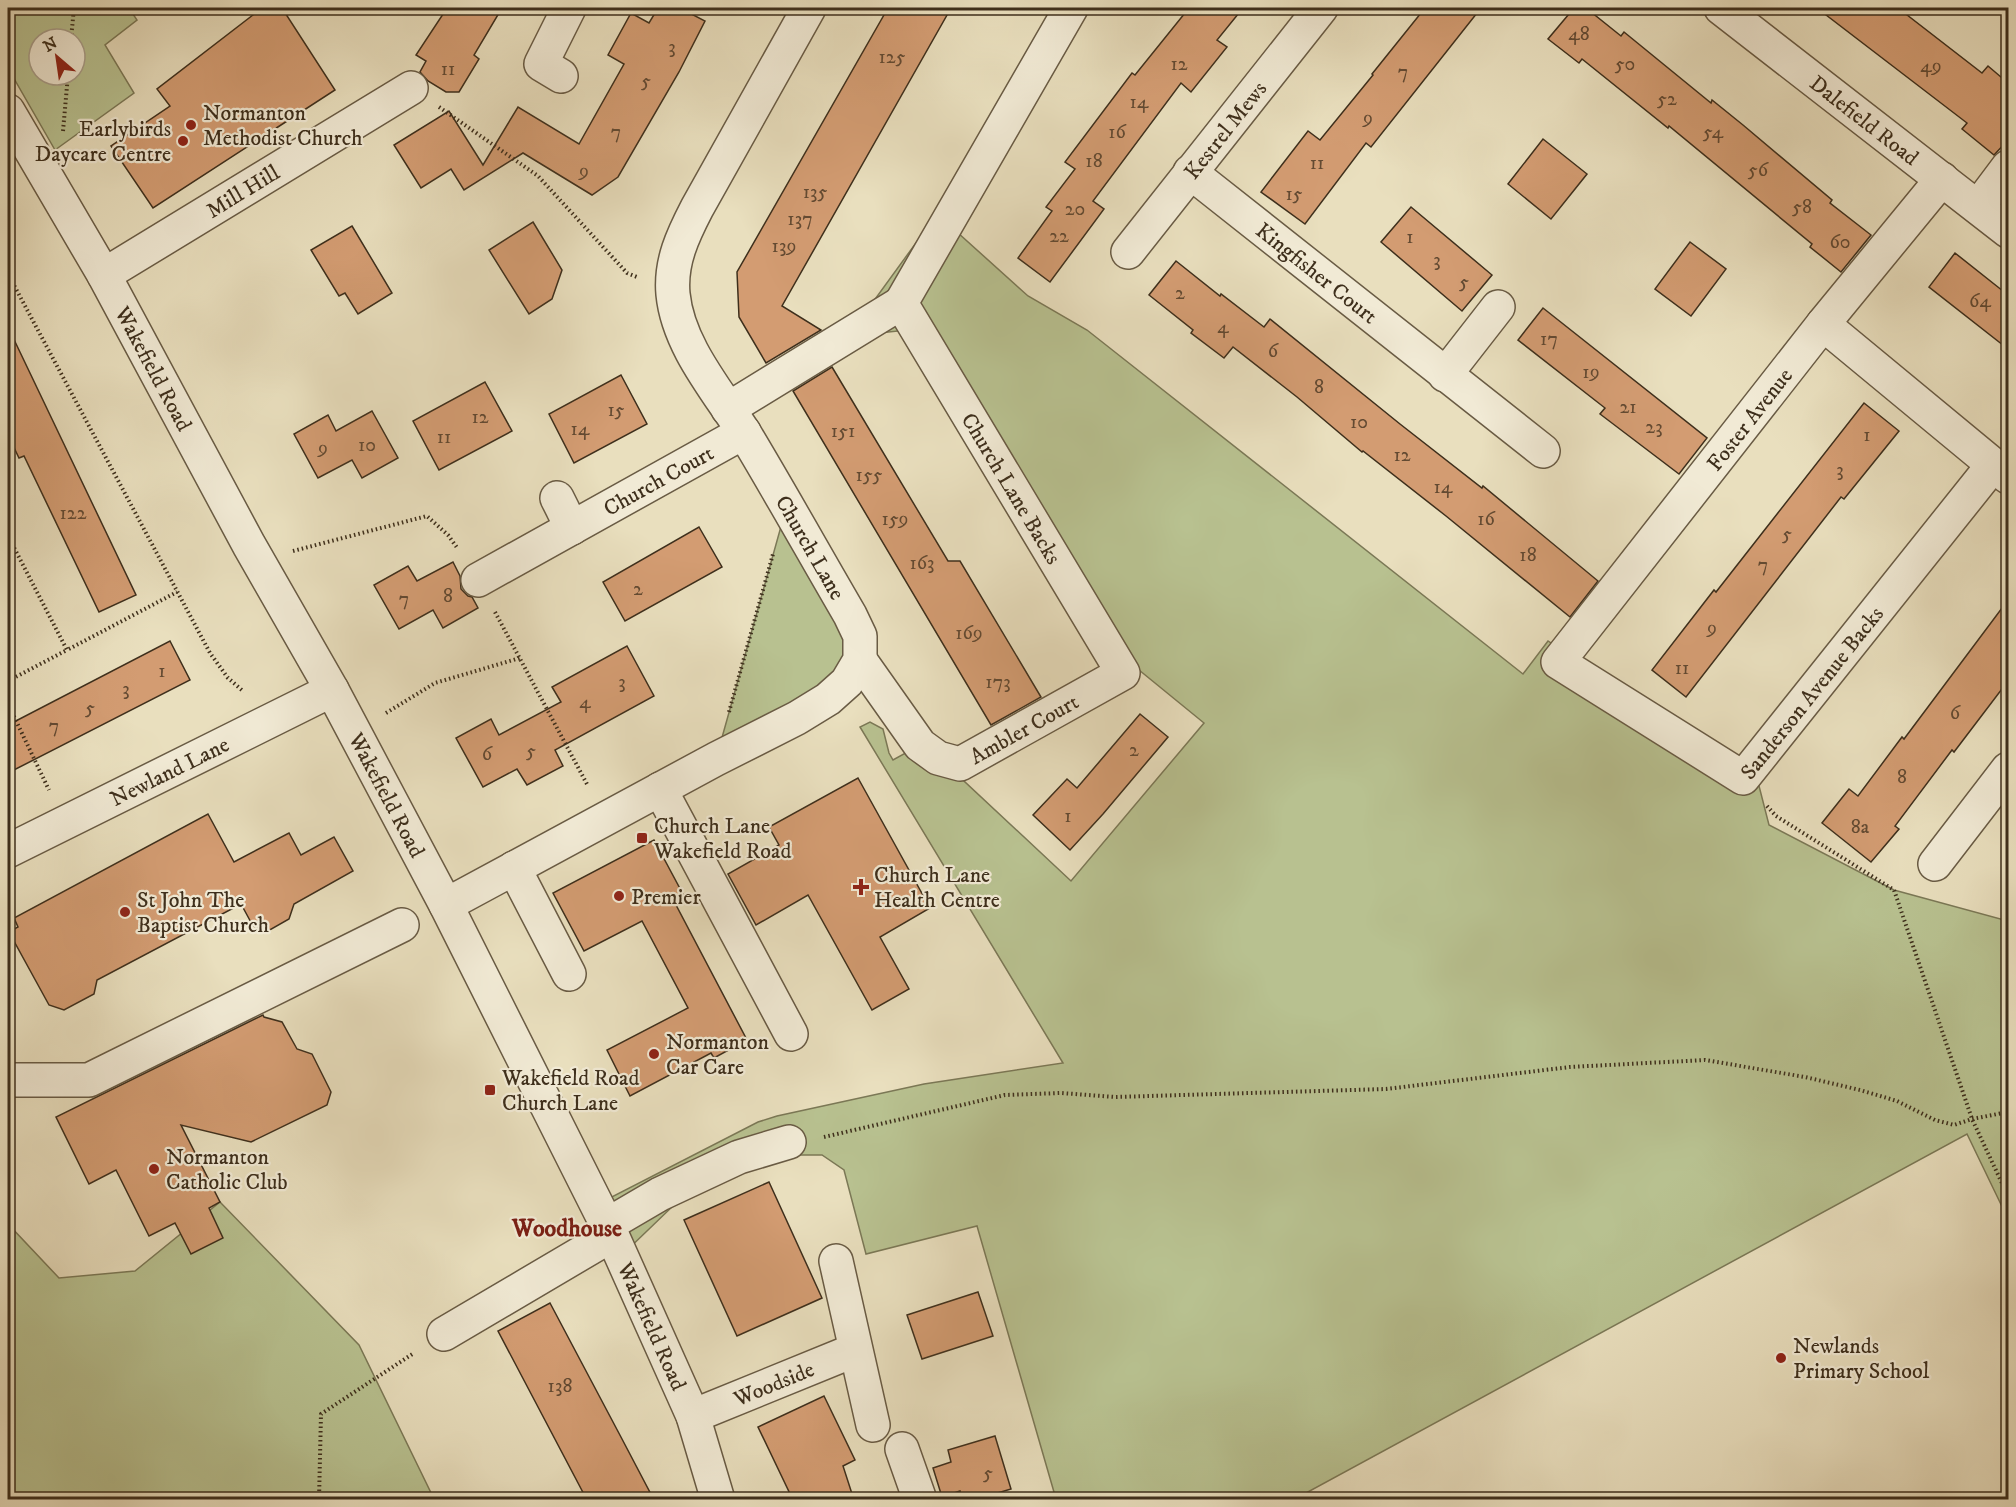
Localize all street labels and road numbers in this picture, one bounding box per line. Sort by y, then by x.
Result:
street label: Dalefield Road [1804,70,1924,172]
street label: Kestrel Mews [1179,76,1273,185]
street label: Mill Hill [201,159,285,225]
street label: Kingfisher Court [1250,217,1383,330]
street label: Wakefield Road [108,301,197,436]
street label: Foster Avenue [1702,363,1799,477]
street label: Church Lane Backs [955,408,1067,569]
street label: Church Court [599,440,719,523]
street label: Church Lane [769,491,850,605]
street label: Sanderson Avenue Backs [1735,601,1890,785]
street label: Ambler Court [965,689,1084,771]
street label: Wakefield Road [342,727,430,862]
street label: Newland Lane [106,731,234,813]
street label: Wakefield Road [611,1257,692,1395]
street label: Woodside [729,1356,818,1413]

